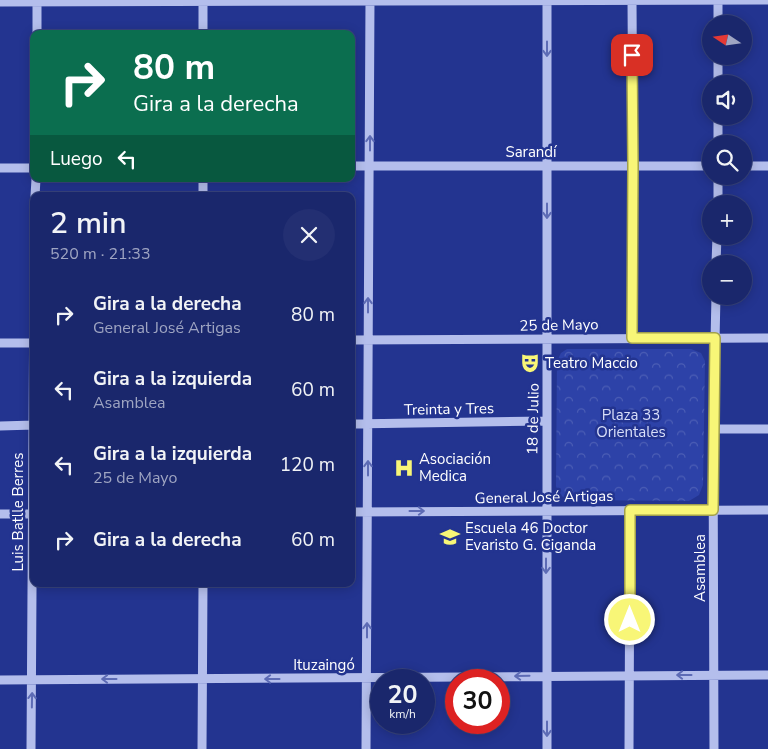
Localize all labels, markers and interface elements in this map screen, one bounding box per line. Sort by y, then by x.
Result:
north arrow [702,15,752,65]
map controls [702,15,752,305]
pin [611,34,653,76]
one-way arrow [542,40,552,56]
icon: arrive [618,41,646,69]
text: 80 m [133,44,215,91]
icon: right [50,50,115,115]
button: sound [702,75,752,125]
text: Gira a la derecha [133,89,299,119]
one-way arrow [365,135,374,151]
button: search [702,135,752,185]
street label: Sarandí [505,142,558,162]
icon: left [113,145,141,173]
text: Luego [50,146,103,172]
button: + [702,195,752,245]
one-way arrow [542,202,552,219]
text: 2 min [50,203,126,244]
button: close [283,209,335,261]
text: 520 m · 21:33 [50,243,151,265]
button: − [702,255,752,305]
text: Gira a la derecha [93,291,242,317]
one-way arrow [364,298,373,314]
icon: right [50,301,78,329]
text: 80 m [291,302,335,328]
street label: 25 de Mayo [519,314,599,336]
text: General José Artigas [93,317,241,339]
theatre icon: Teatro Maccio [519,352,541,374]
place label: Teatro Maccio [545,353,638,373]
text: Gira a la izquierda [93,366,252,392]
icon: left [50,376,78,404]
text: 60 m [291,377,335,403]
street label: 18 de Julio [522,383,544,455]
text: Asamblea [93,392,165,414]
street label: Treinta y Tres [404,398,494,420]
park label: Plaza 33 Orientales [596,405,666,442]
text: Gira a la izquierda [93,441,252,467]
place label: Asociación Medica [419,449,491,486]
icon: left [50,451,78,479]
text: 120 m [280,452,335,478]
street label: Luis Batlle Berres [8,453,28,571]
hospital icon: Asociación Medica [393,457,415,479]
one-way arrow [363,460,373,476]
text: 25 de Mayo [93,467,177,489]
street label: General José Artigas [475,486,613,508]
one-way arrow [409,506,425,516]
place label: Escuela 46 Doctor Evaristo G. Ciganda [465,518,596,555]
icon: right [50,526,78,554]
school or university icon: Escuela 46 Doctor Evaristo G. Ciganda [439,526,461,548]
text: Gira a la derecha [93,527,242,553]
text: 60 m [291,527,335,553]
street label: Asamblea [690,534,710,602]
one-way arrow [541,558,551,574]
position arrow [603,593,655,645]
one-way arrow [362,623,372,639]
street label: Ituzaingó [293,655,355,675]
speed limit sign: 30 [445,669,510,734]
one-way arrow [677,670,693,680]
one-way arrow [514,671,530,681]
one-way arrow [102,674,118,684]
one-way arrow [264,674,280,684]
text: 20 [387,678,418,712]
one-way arrow [27,693,37,709]
text: km/h [389,706,416,722]
one-way arrow [542,720,551,736]

